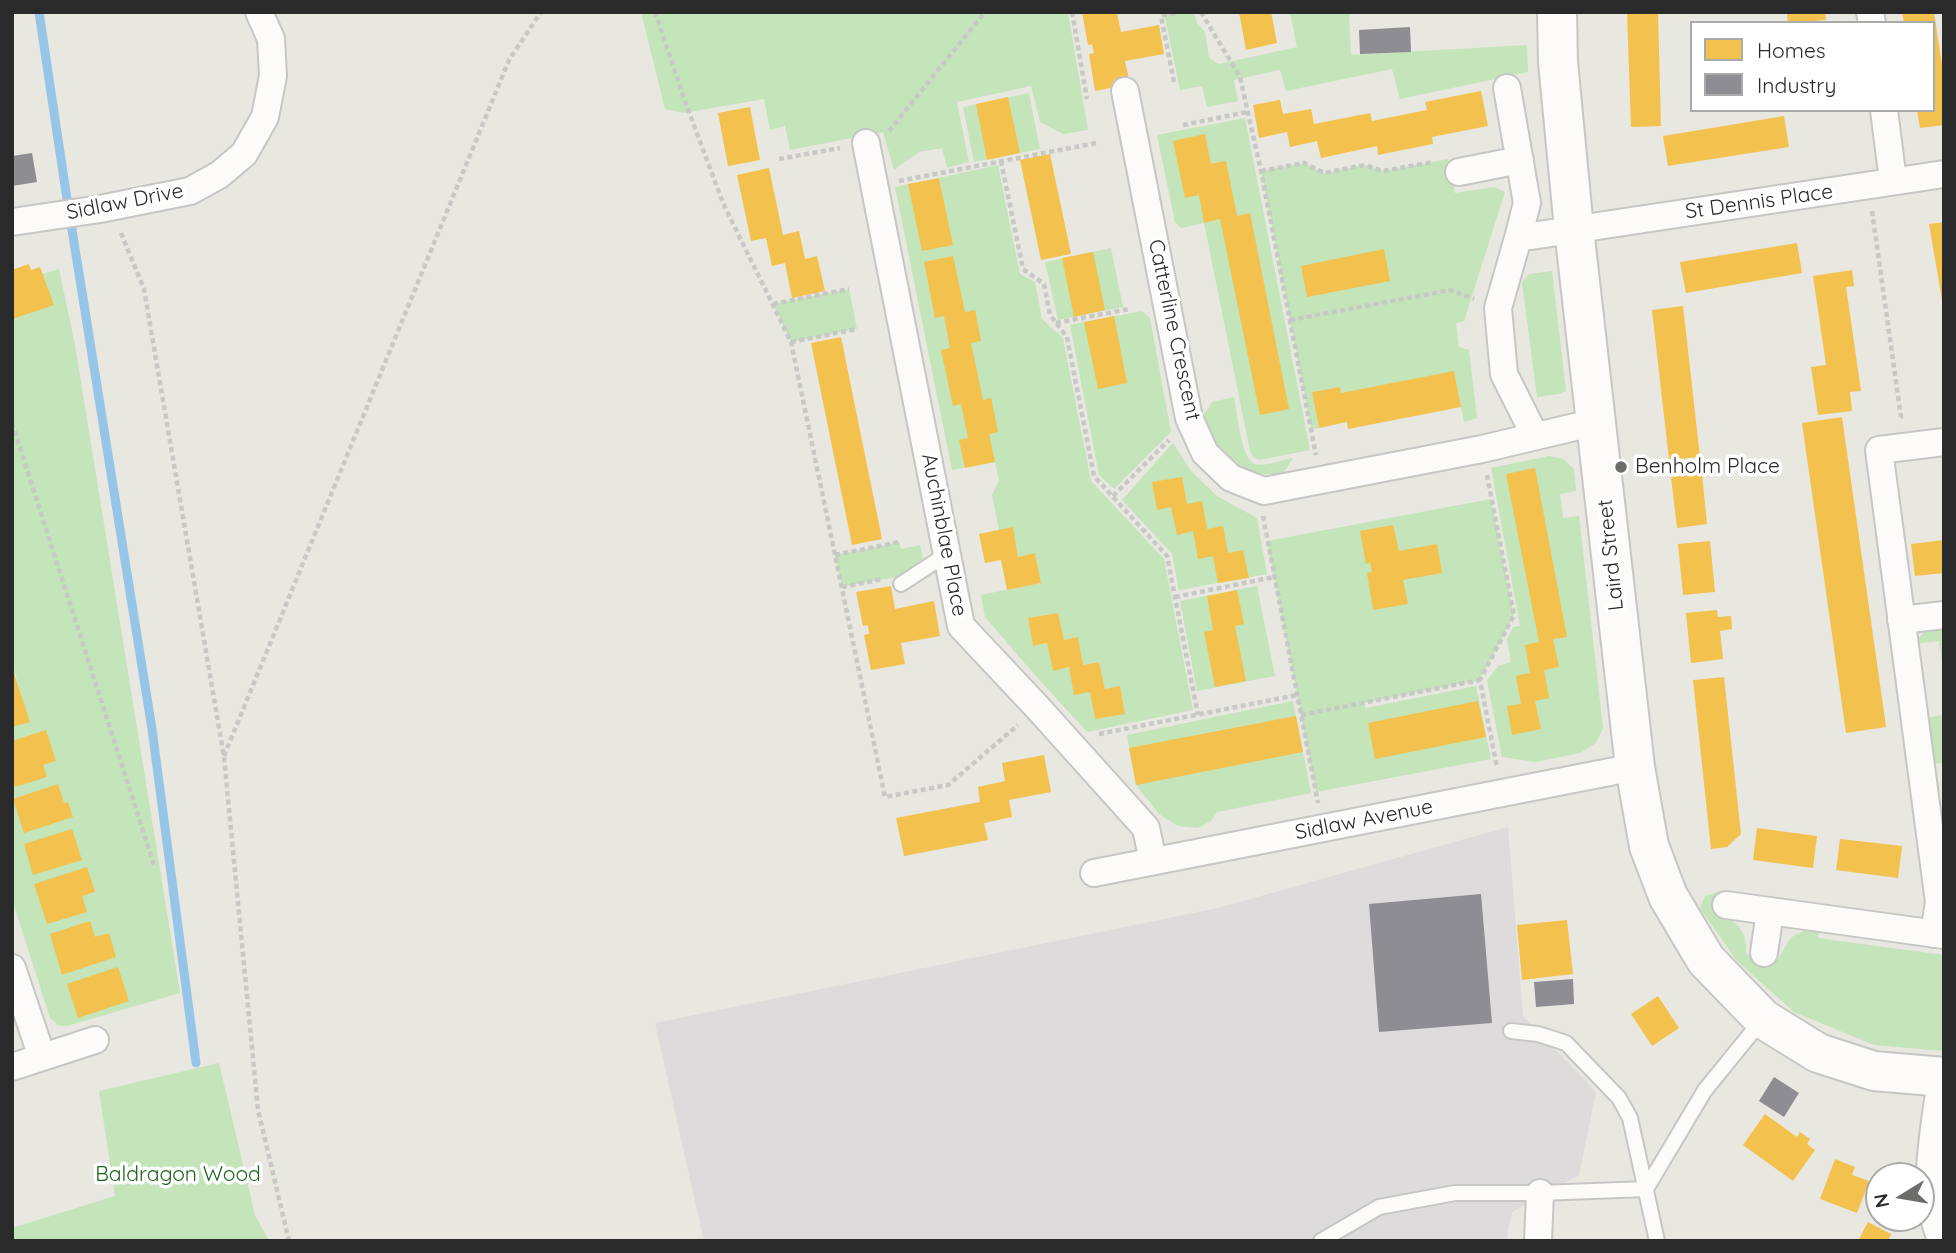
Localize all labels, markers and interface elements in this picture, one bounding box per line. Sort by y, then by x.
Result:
legend [1690,21,1935,112]
text: Homes [1757,37,1826,63]
text: Industry [1757,72,1836,98]
street label: Sidlaw Drive [64,178,186,226]
street label: St Dennis Place [1683,179,1835,225]
street label: Catterline Crescent [1142,237,1206,423]
street label: Auchinblae Place [916,451,972,619]
place label: Benholm Place [1635,454,1780,480]
marker: Benholm Place [1613,459,1629,475]
street label: Laird Street [1593,498,1629,612]
street label: Sidlaw Avenue [1293,794,1435,846]
park label: Baldragon Wood [95,1162,261,1188]
north arrow [1865,1162,1935,1232]
text: N [1868,1191,1894,1210]

